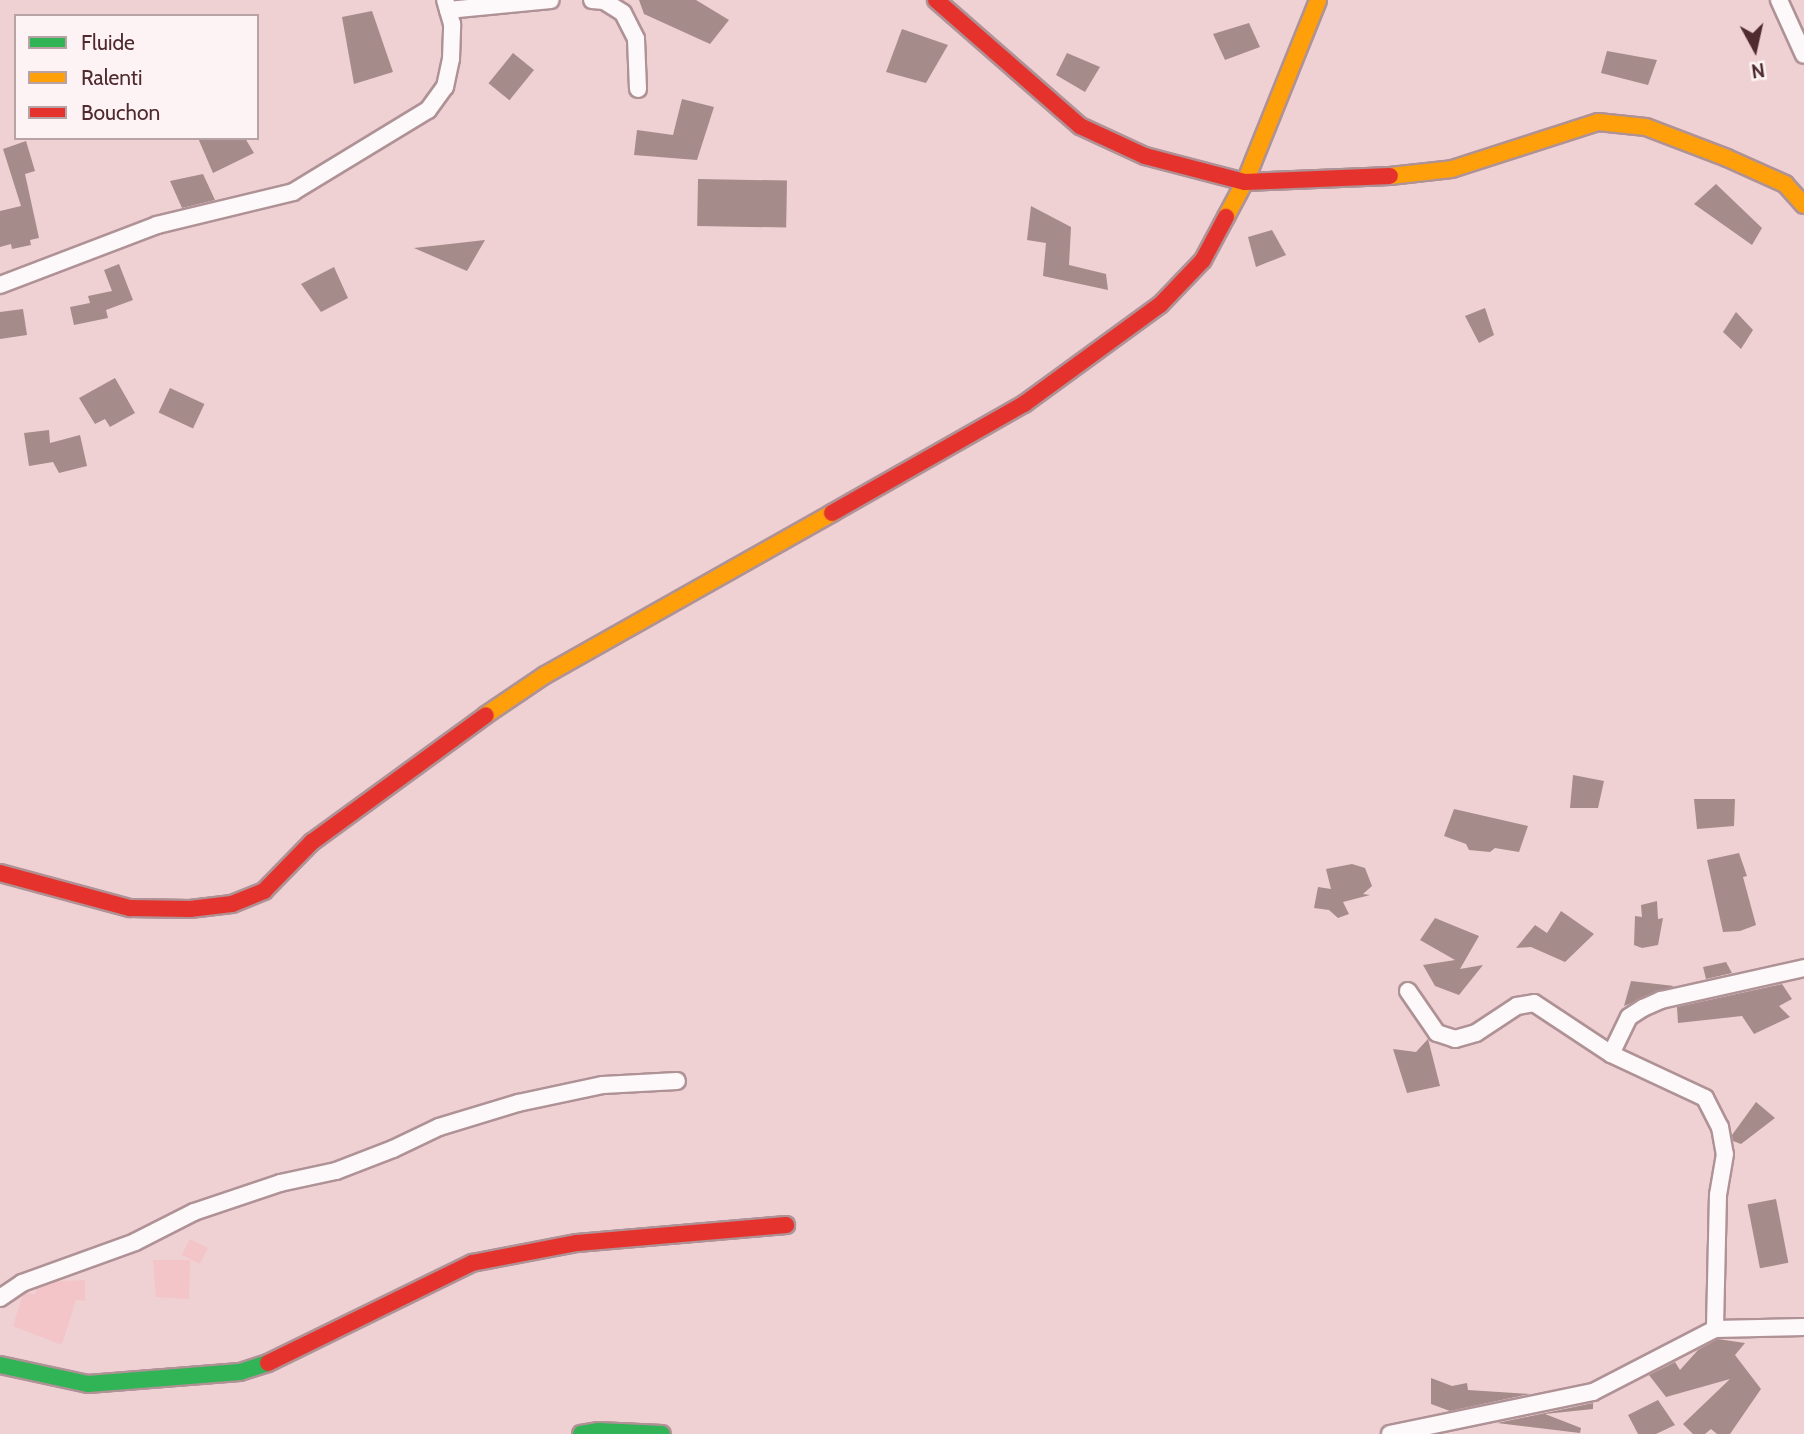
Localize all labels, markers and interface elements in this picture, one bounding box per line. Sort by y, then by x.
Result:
legend [14,14,259,140]
north arrow [1720,14,1790,84]
text: Fluide [81,30,135,55]
text: N [1750,58,1766,83]
text: Ralenti [81,65,142,90]
text: Bouchon [81,100,160,125]

